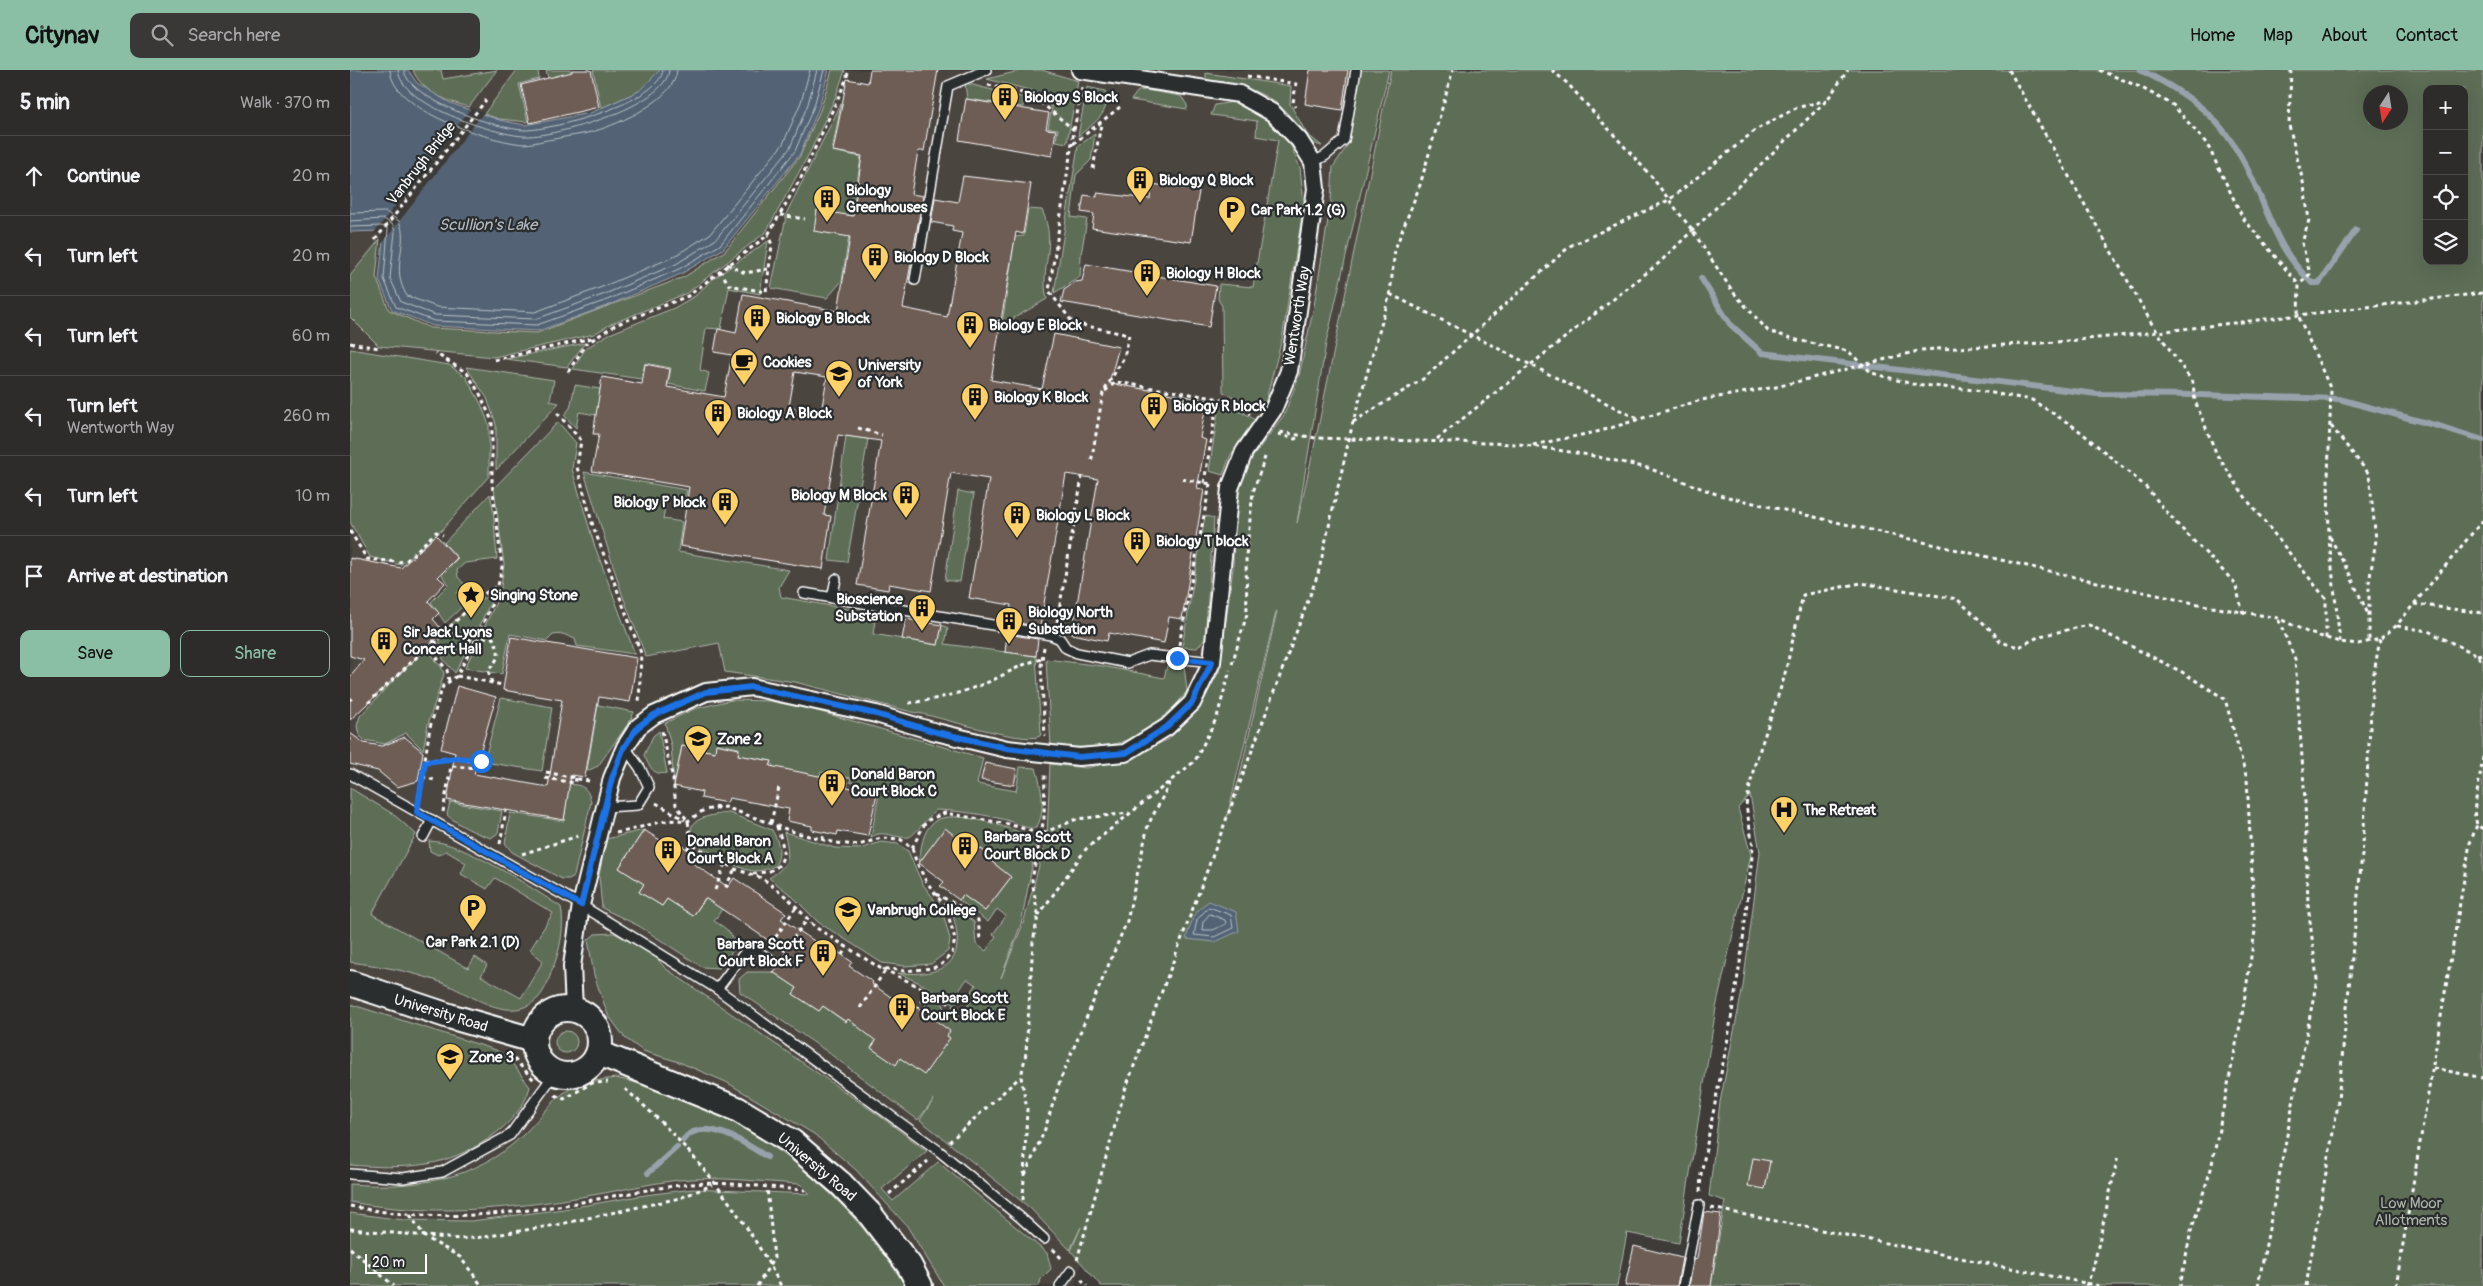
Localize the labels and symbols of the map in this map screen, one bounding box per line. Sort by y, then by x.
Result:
building icon: Biology S Block [990,82,1020,121]
north arrow [2363,85,2408,130]
place label: Biology S Block [1024,88,1119,107]
street label: Vanbrugh Bridge [383,117,460,209]
building icon: Biology Q Block [1125,165,1155,204]
place label: Biology Q Block [1159,171,1254,190]
place label: Biology Greenhouses [846,181,928,217]
building icon: Biology Greenhouses [812,184,842,223]
parking icon: Car Park 1.2 (G) [1217,195,1247,234]
place label: Car Park 1.2 (G) [1251,201,1346,220]
water label: Scullion's Lake [439,215,539,235]
building icon: Biology D Block [860,242,890,281]
place label: Biology D Block [894,248,989,267]
building icon: Biology H Block [1132,258,1162,297]
place label: Biology H Block [1166,264,1262,283]
street label: Wentworth Way [1280,264,1315,367]
building icon: Biology B Block [742,303,772,342]
place label: Biology B Block [776,309,871,328]
building icon: Biology E Block [955,310,985,349]
place label: Biology E Block [989,316,1083,335]
cafe icon: Cookies [729,347,759,386]
place label: Cookies [763,353,812,372]
place label: University of York [857,356,921,392]
school or university icon: University of York [824,359,854,398]
building icon: Biology K Block [960,382,990,421]
place label: Biology K Block [994,388,1089,407]
building icon: Biology R block [1139,391,1169,430]
place label: Biology R block [1173,397,1267,416]
building icon: Biology A Block [703,398,733,437]
place label: Biology A Block [737,404,833,423]
building icon: Biology M Block [891,480,921,519]
place label: Biology M Block [791,486,888,505]
building icon: Biology P block [710,487,740,526]
place label: Biology P block [614,493,707,512]
building icon: Biology L Block [1002,500,1032,539]
place label: Biology L Block [1036,506,1130,525]
building icon: Biology T block [1122,526,1152,565]
place label: Biology T block [1156,532,1249,551]
place icon: Singing Stone [456,580,486,619]
place label: Singing Stone [490,586,578,605]
place label: Bioscience Substation [835,590,904,626]
building icon: Bioscience Substation [907,593,937,632]
place label: Biology North Substation [1028,603,1113,639]
building icon: Biology North Substation [994,606,1024,645]
place label: Sir Jack Lyons Concert Hall [403,623,492,659]
building icon: Sir Jack Lyons Concert Hall [369,626,399,665]
route end [1166,647,1189,670]
school or university icon: Zone 2 [683,724,713,763]
place label: Zone 2 [717,730,762,749]
route start [470,750,493,773]
place label: Donald Baron Court Block C [851,765,937,801]
building icon: Donald Baron Court Block C [817,768,847,807]
hospital icon: The Retreat [1769,795,1799,834]
place label: The Retreat [1802,801,1877,820]
place label: Barbara Scott Court Block D [984,828,1072,864]
building icon: Barbara Scott Court Block D [950,831,980,870]
place label: Donald Baron Court Block A [687,832,774,868]
building icon: Donald Baron Court Block A [653,835,683,874]
parking icon: Car Park 2.1 (D) [458,893,488,932]
school or university icon: Vanbrugh College [833,895,863,934]
place label: Vanbrugh College [867,901,977,920]
place label: Car Park 2.1 (D) [426,933,520,952]
place label: Barbara Scott Court Block F [717,935,805,971]
building icon: Barbara Scott Court Block F [808,938,838,977]
place label: Barbara Scott Court Block E [921,989,1009,1025]
street label: University Road [392,990,490,1037]
building icon: Barbara Scott Court Block E [887,992,917,1031]
school or university icon: Zone 3 [435,1042,465,1081]
place label: Zone 3 [469,1048,514,1067]
street label: University Road [773,1129,860,1206]
park label: Low Moor Allotments [2375,1194,2448,1230]
scale bar [365,1251,428,1274]

